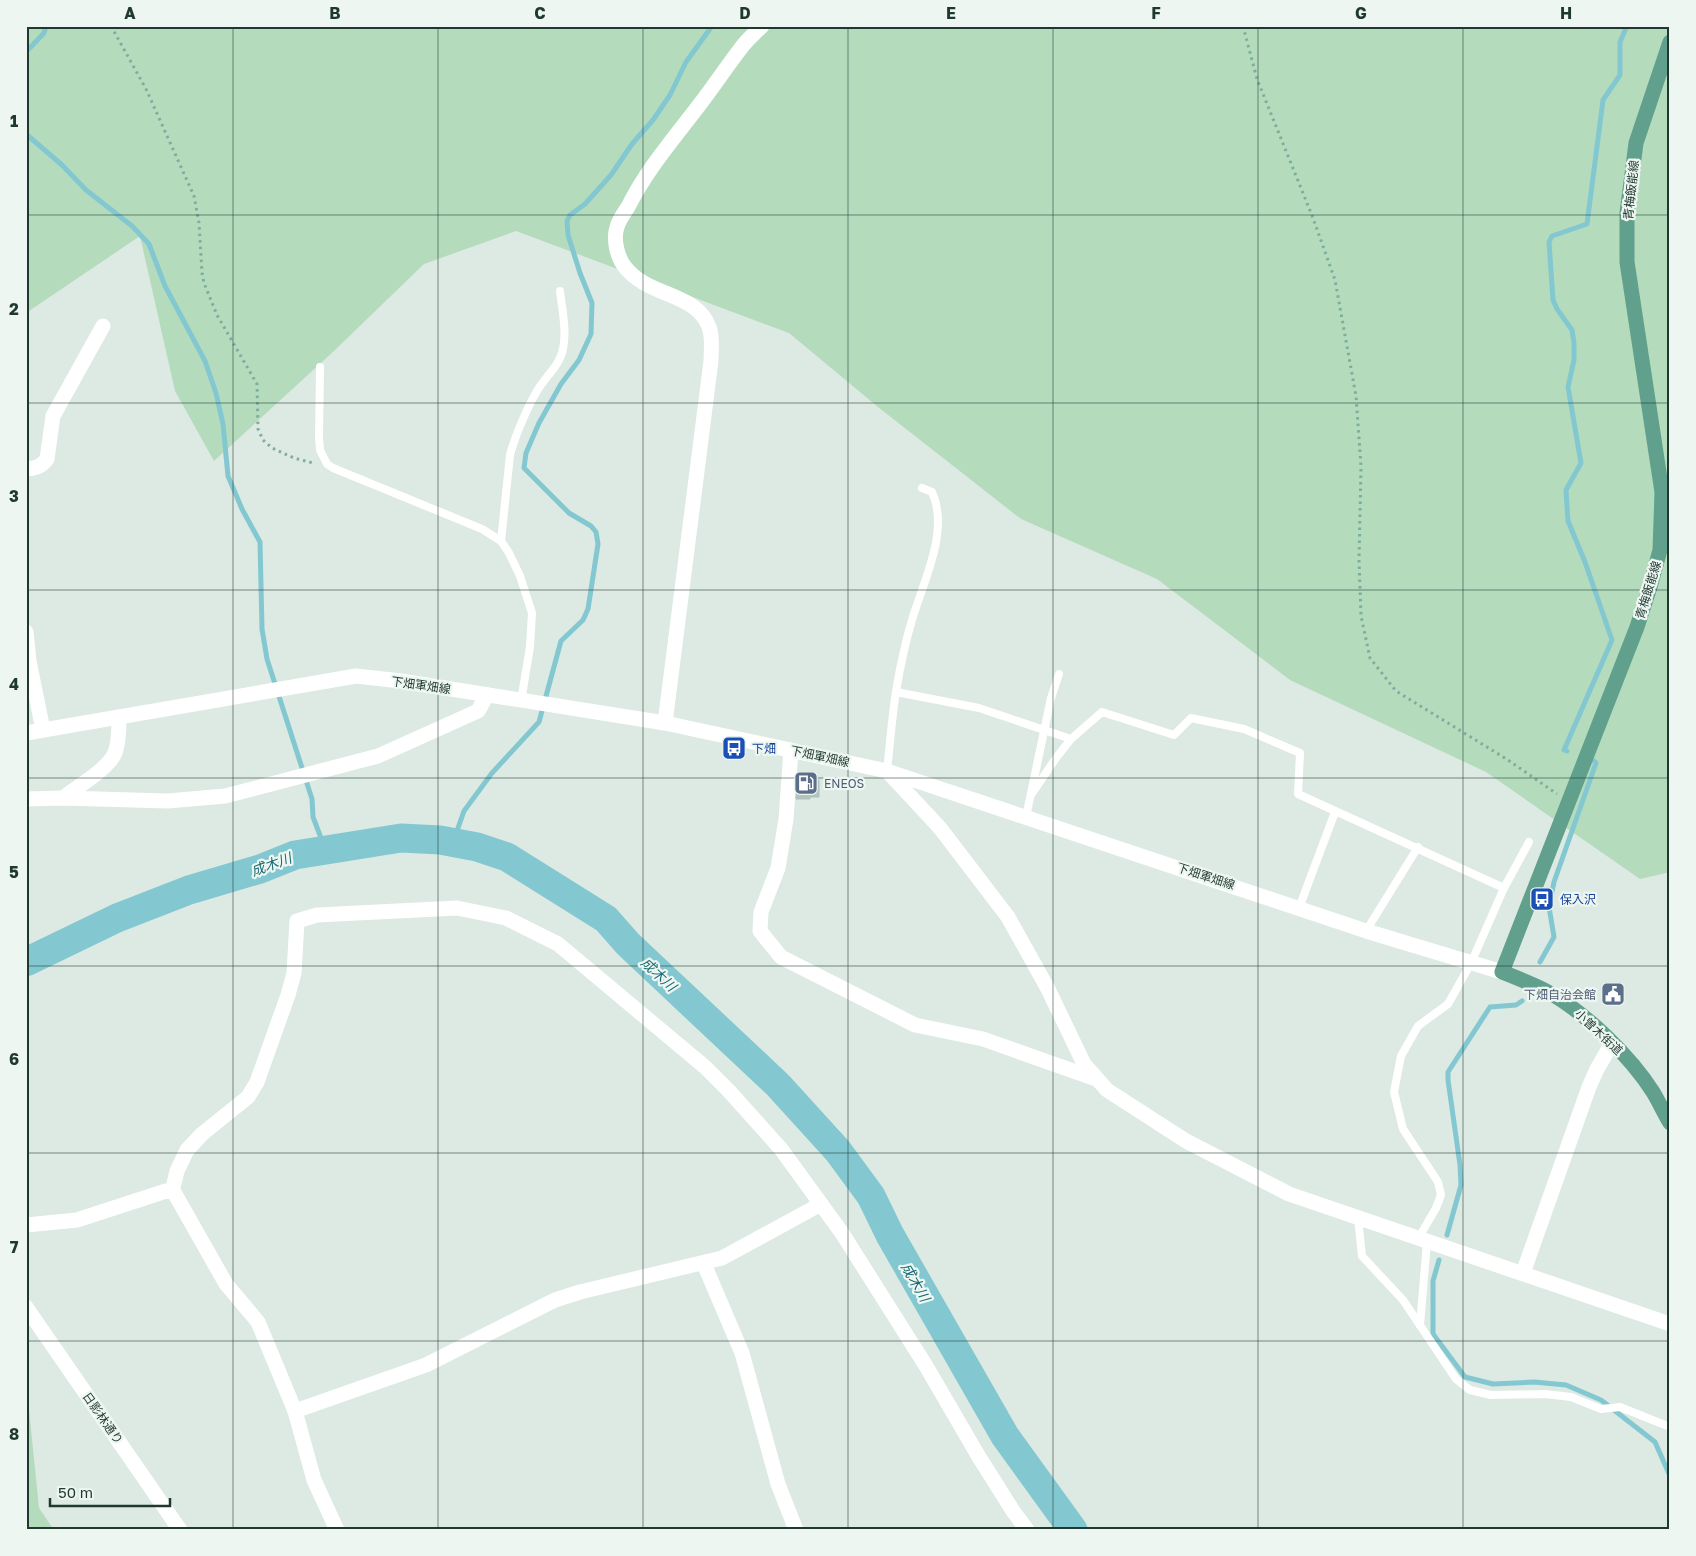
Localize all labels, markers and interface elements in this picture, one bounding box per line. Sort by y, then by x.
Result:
text: A [124,3,136,23]
text: B [329,3,341,23]
text: C [534,3,546,23]
text: D [739,3,751,23]
text: E [946,3,956,23]
text: F [1151,3,1161,23]
text: G [1355,3,1367,23]
text: H [1560,3,1572,23]
text: 1 [10,111,18,131]
street label: 青梅飯能線 [1620,159,1642,221]
text: 2 [9,299,19,319]
text: 3 [9,486,19,506]
street label: 青梅飯能線 [1632,559,1664,621]
street label: 下畑軍畑線 [390,673,452,697]
text: 4 [9,674,19,694]
bus stop icon: 下畑 [721,735,747,761]
place label: 下畑 [752,741,776,756]
street label: 下畑軍畑線 [789,742,851,770]
fuel station icon: ENEOS [793,770,819,796]
place label: ENEOS [824,776,865,791]
water label: 成木川 [248,848,296,879]
street label: 下畑軍畑線 [1175,860,1237,892]
text: 5 [9,862,19,882]
bus stop icon: 保入沢 [1529,886,1555,912]
place label: 保入沢 [1560,892,1596,907]
water label: 成木川 [638,953,682,996]
public building icon: 下畑自治会館 [1600,981,1626,1007]
place label: 下畑自治会館 [1524,987,1596,1002]
street label: 小曽木街道 [1572,1006,1626,1058]
text: 6 [9,1049,19,1069]
text: 7 [10,1237,19,1257]
water label: 成木川 [898,1260,935,1306]
street label: 日影林通り [80,1389,126,1447]
text: 8 [9,1424,19,1444]
scale bar [50,1476,170,1508]
text: 50 m [58,1483,93,1501]

